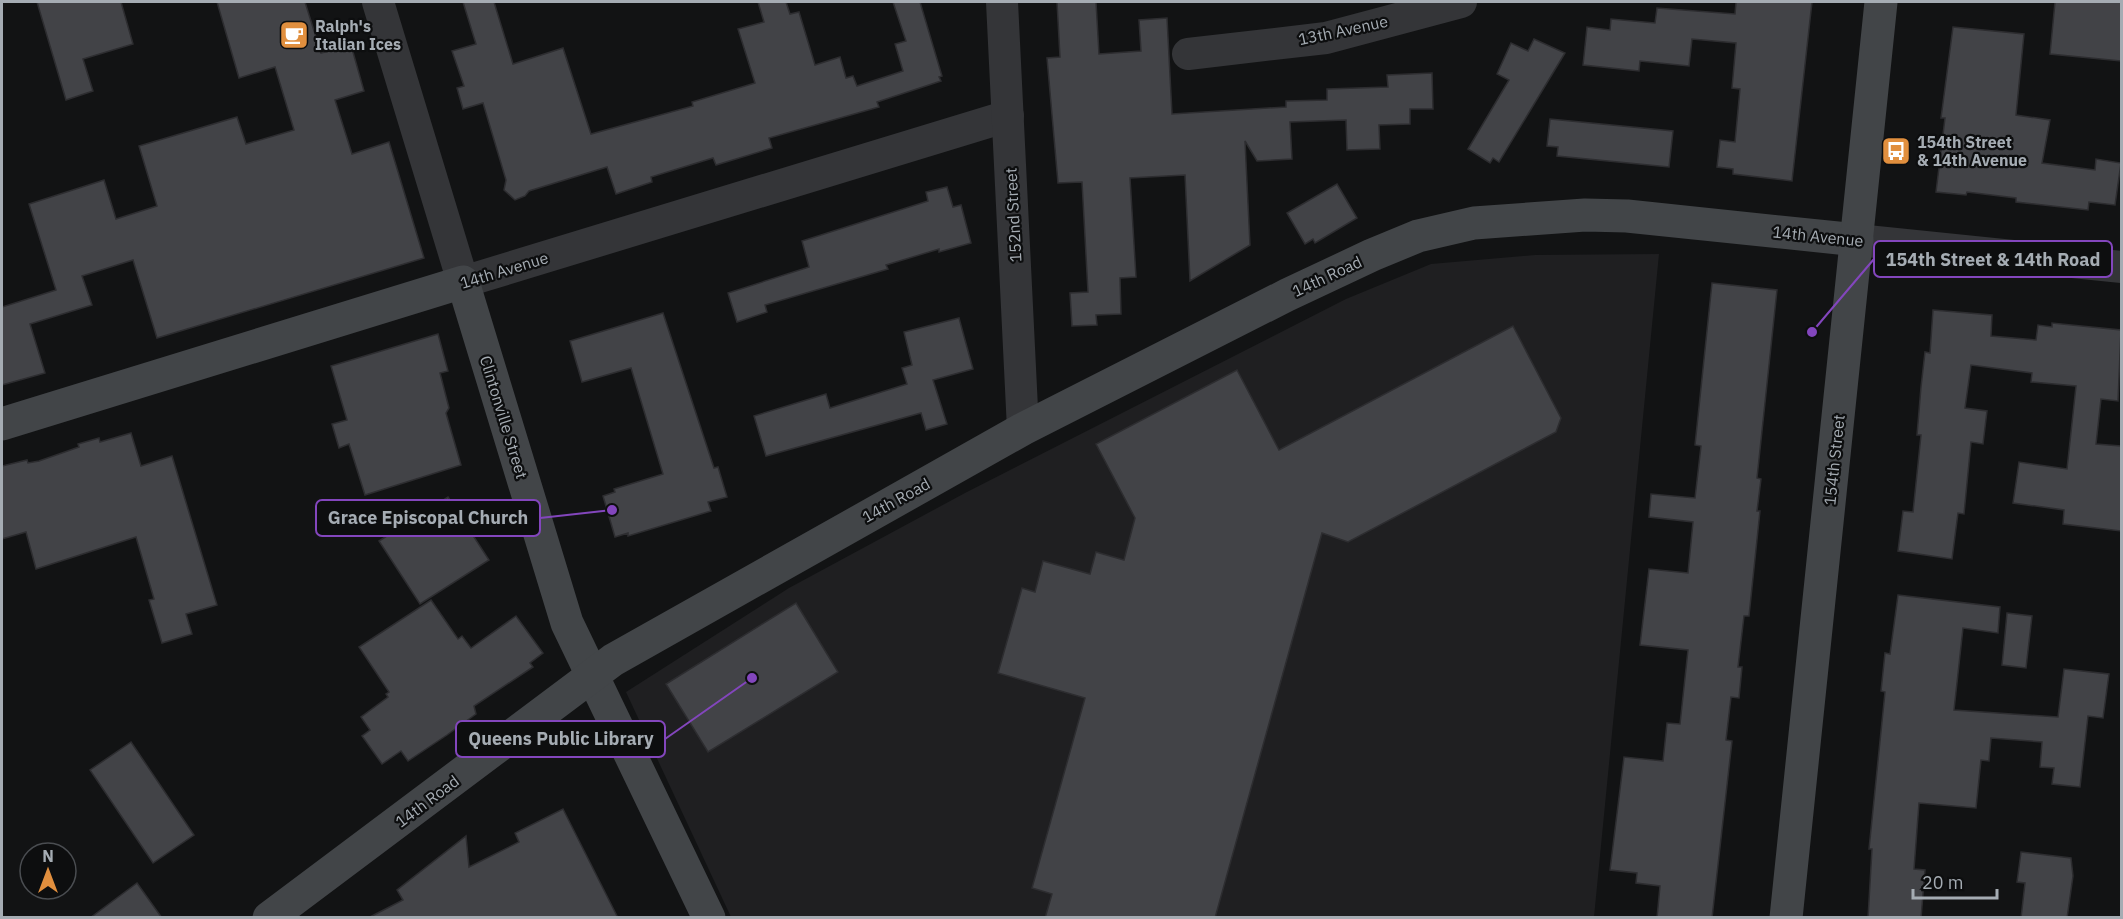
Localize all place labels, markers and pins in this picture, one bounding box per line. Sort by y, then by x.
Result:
place label: Ralph's Italian Ices [315,16,401,54]
cafe icon: Ralph's Italian Ices [278,19,310,51]
place label: 154th Street & 14th Avenue [1917,132,2027,170]
bus stop icon: 154th Street & 14th Avenue [1880,135,1912,167]
callout: 154th Street & 14th Road [1874,241,2112,277]
callout: Grace Episcopal Church [316,500,540,536]
callout: Queens Public Library [456,721,665,757]

